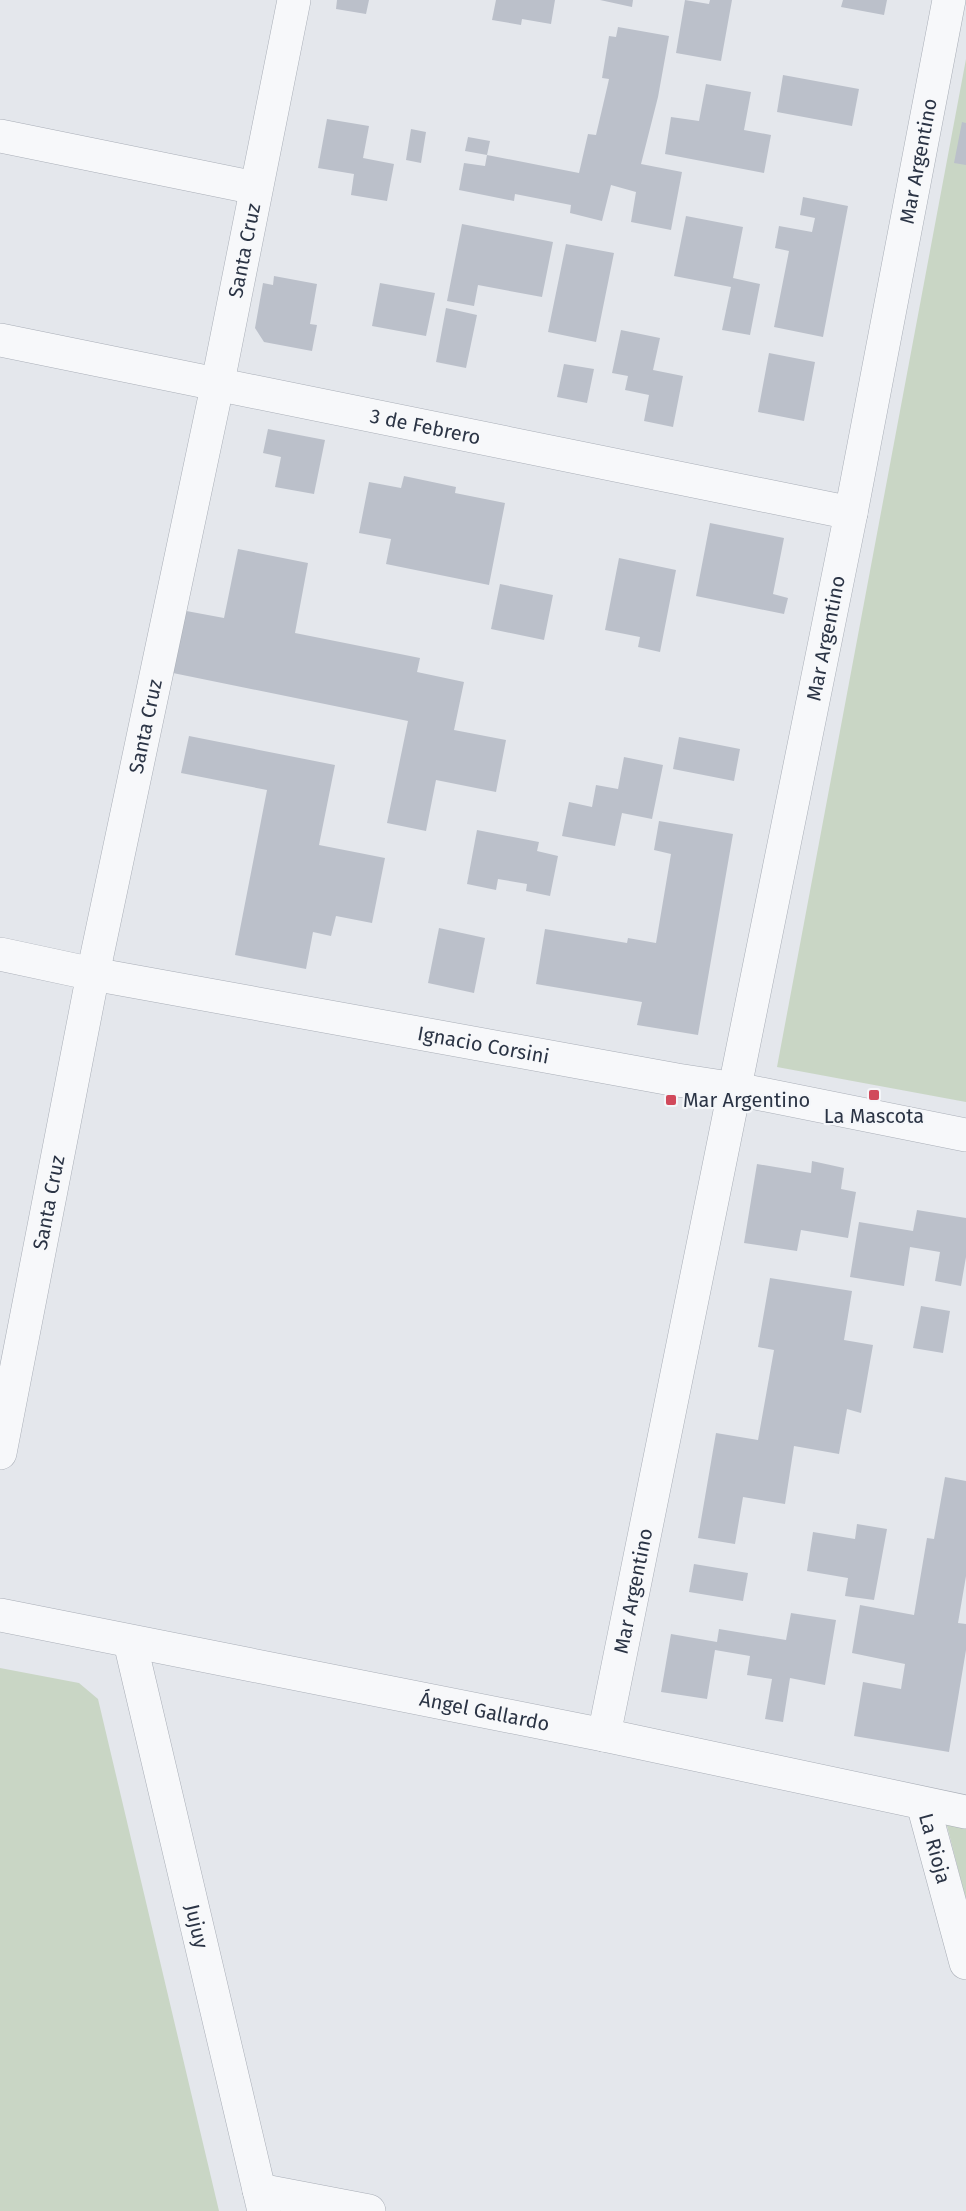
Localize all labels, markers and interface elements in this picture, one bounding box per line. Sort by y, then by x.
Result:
street label: Mar Argentino [894,96,942,226]
street label: Santa Cruz [223,201,265,300]
street label: 3 de Febrero [368,404,483,449]
street label: Mar Argentino [801,573,850,703]
street label: Santa Cruz [124,677,167,776]
street label: Ignacio Corsini [416,1021,551,1069]
place label: Mar Argentino [683,1088,810,1112]
marker: La Mascota [867,1088,881,1102]
marker: Mar Argentino [664,1093,678,1107]
place label: La Mascota [824,1104,924,1128]
street label: Santa Cruz [28,1153,70,1252]
street label: Mar Argentino [609,1526,658,1656]
street label: Ángel Gallardo [417,1687,552,1736]
street label: La Rioja [914,1811,956,1886]
street label: Jujuy [180,1902,214,1951]

